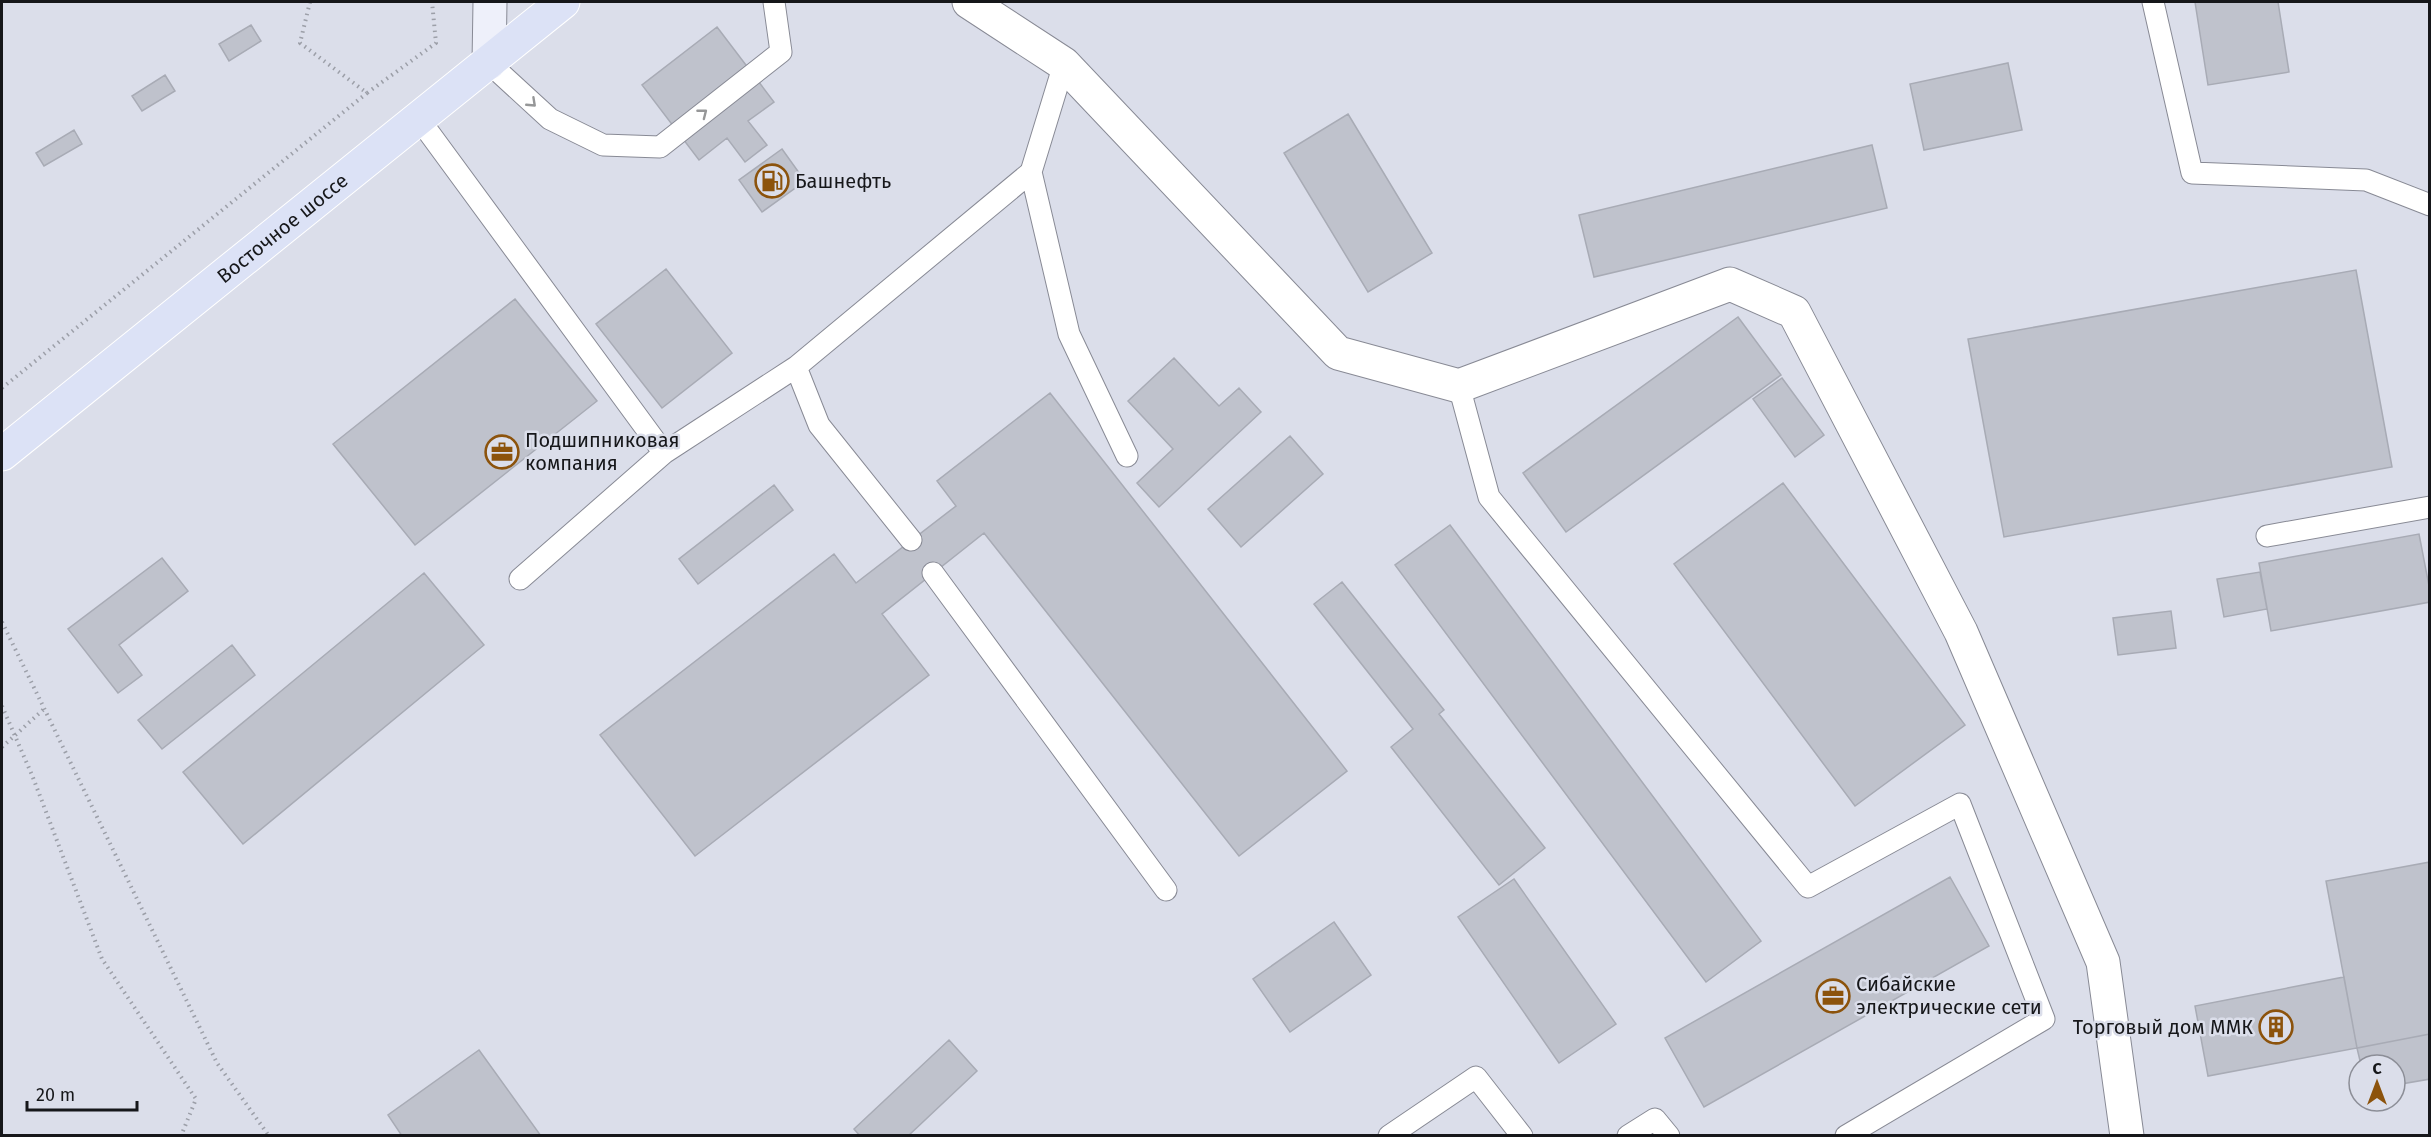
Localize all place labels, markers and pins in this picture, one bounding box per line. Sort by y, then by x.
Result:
fuel station icon: Башнефть [754,163,790,199]
place label: Башнефть [795,169,891,193]
place label: Подшипниковая компания [525,428,680,475]
office icon: Подшипниковая компания [484,434,520,470]
place label: Сибайские электрические сети [1856,972,2042,1019]
office icon: Сибайские электрические сети [1815,978,1851,1014]
building icon: Торговый дом ММК [2258,1009,2294,1045]
place label: Торговый дом ММК [2073,1015,2253,1039]

